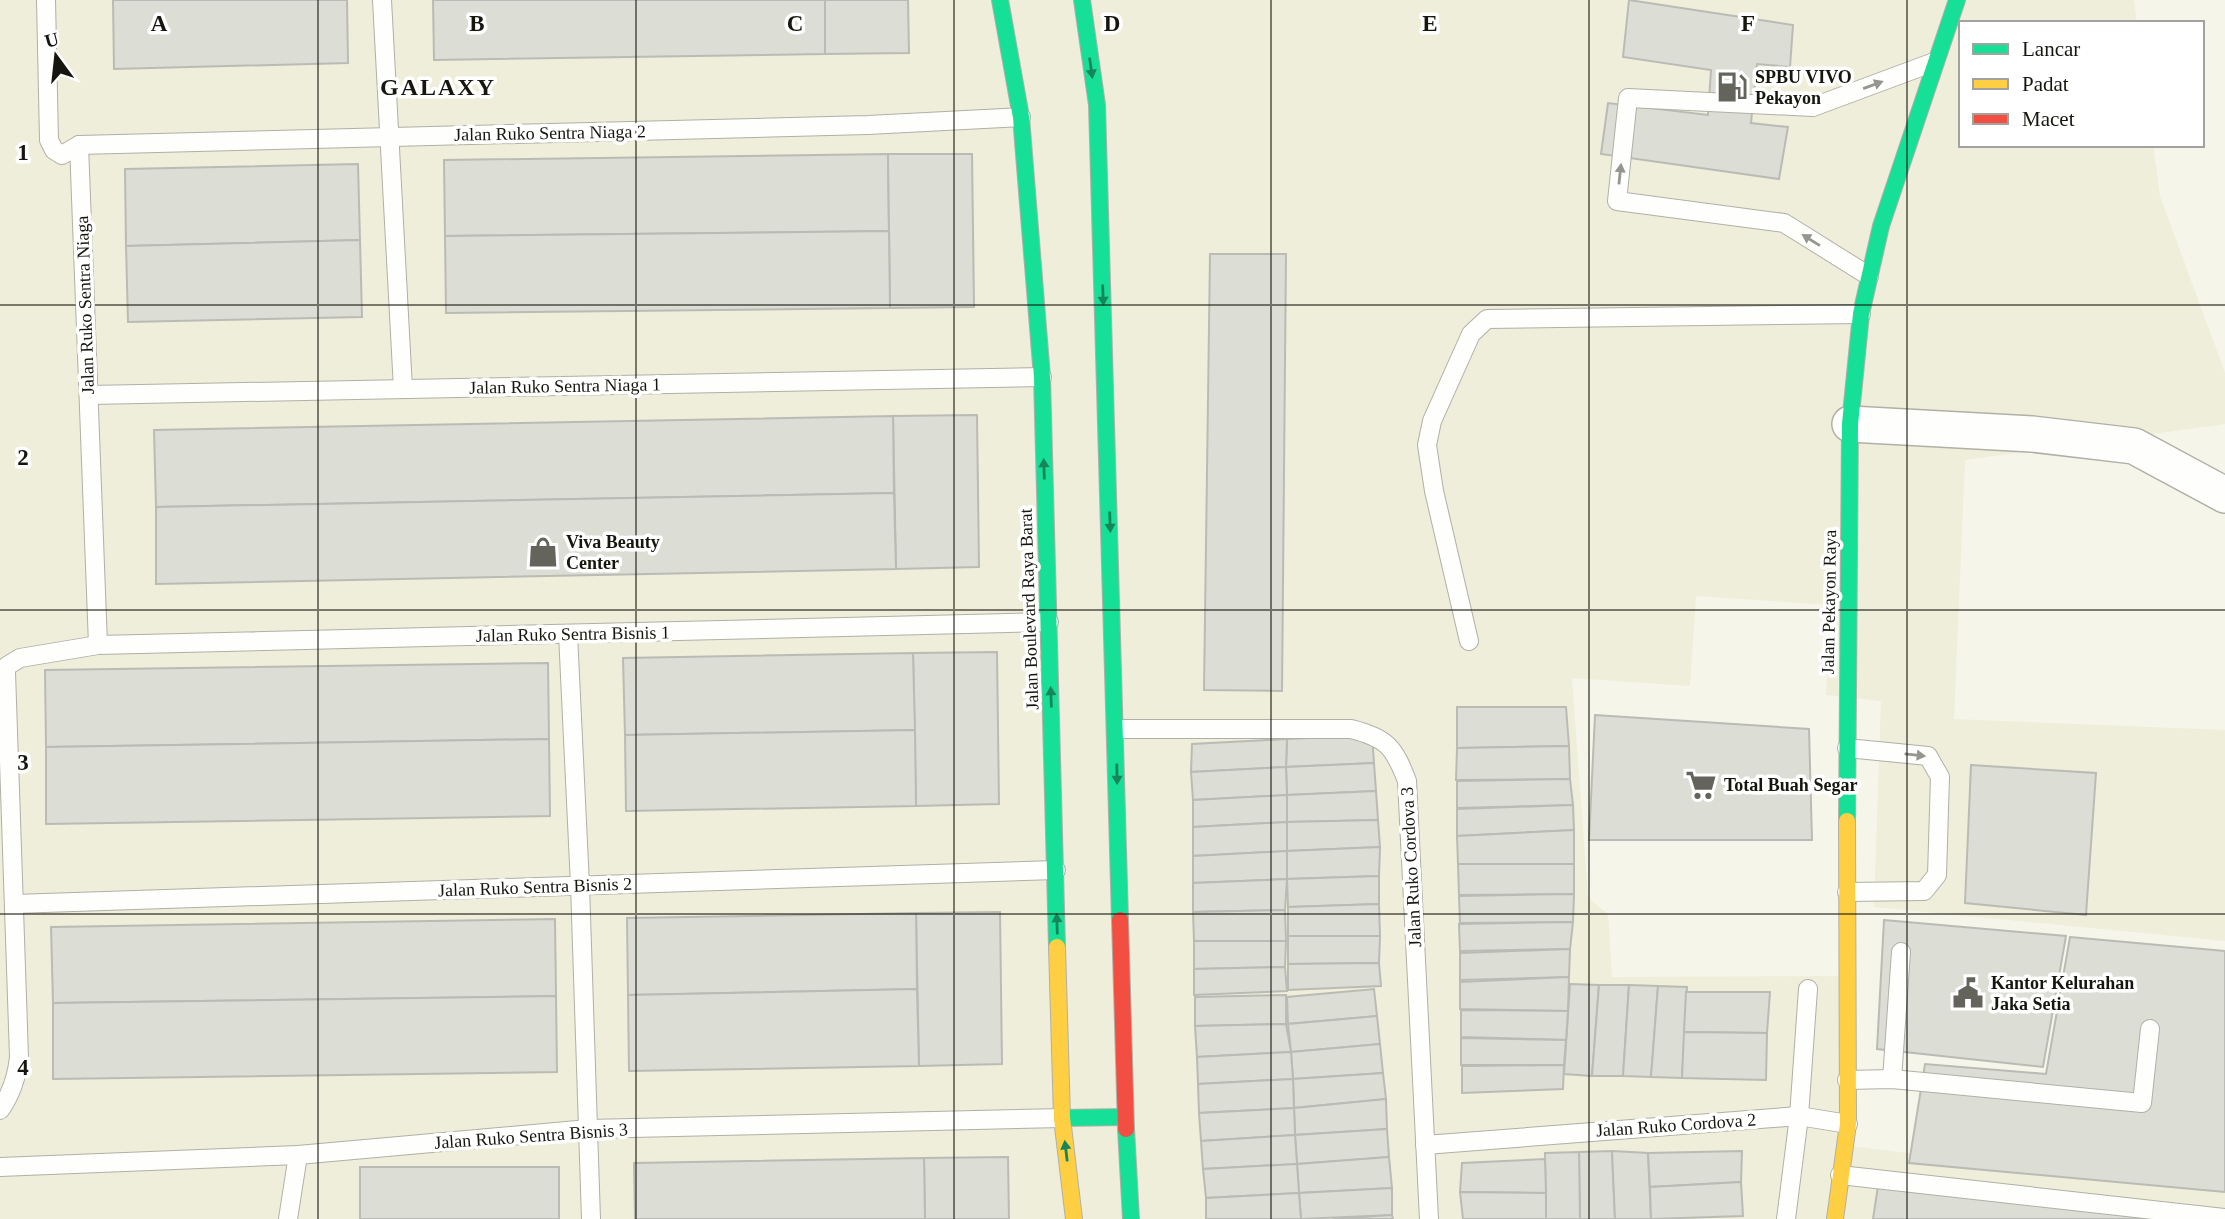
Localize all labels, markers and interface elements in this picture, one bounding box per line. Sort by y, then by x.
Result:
text: A [151,11,168,36]
text: B [469,11,485,36]
text: C [787,11,803,36]
text: D [1104,11,1120,36]
text: E [1422,11,1438,36]
text: F [1741,11,1755,36]
north arrow [21,21,91,91]
legend [1959,21,2204,147]
text: U [42,28,61,52]
text: Lancar [2022,37,2080,61]
one-way arrow [1086,57,1097,79]
place label: SPBU VIVO Pekayon [1755,67,1852,108]
fuel station icon: SPBU VIVO Pekayon [1715,70,1749,104]
text: Padat [2022,72,2069,96]
district label: GALAXY [380,74,496,100]
one-way arrow [1863,79,1884,90]
text: Macet [2022,107,2075,131]
street label: Jalan Ruko Sentra Niaga 2 [454,121,646,145]
text: 1 [17,140,29,165]
one-way arrow [1615,163,1626,185]
street label: Jalan Ruko Sentra Niaga [72,215,98,395]
one-way arrow [1802,233,1821,246]
one-way arrow [1097,284,1108,306]
street label: Jalan Ruko Sentra Niaga 1 [469,374,661,398]
text: 2 [17,445,29,470]
one-way arrow [1039,458,1050,480]
street label: Jalan Boulevard Raya Barat [1015,508,1043,710]
one-way arrow [1104,511,1115,533]
street label: Jalan Pekayon Raya [1818,529,1840,675]
place label: Viva Beauty Center [566,532,660,573]
shop icon: Viva Beauty Center [526,535,560,569]
street label: Jalan Ruko Sentra Bisnis 1 [476,622,670,646]
one-way arrow [1045,685,1056,707]
text: 3 [17,750,29,775]
one-way arrow [1904,750,1926,761]
one-way arrow [1112,763,1123,785]
supermarket icon: Total Buah Segar [1684,768,1718,802]
place label: Total Buah Segar [1724,775,1857,795]
street label: Jalan Ruko Cordova 3 [1397,786,1425,948]
street label: Jalan Ruko Sentra Bisnis 2 [438,874,632,900]
one-way arrow [1051,913,1063,935]
place label: Kantor Kelurahan Jaka Setia [1991,973,2134,1014]
public building icon: Kantor Kelurahan Jaka Setia [1951,976,1985,1010]
text: 4 [17,1055,29,1080]
street label: Jalan Ruko Cordova 2 [1595,1109,1757,1141]
street label: Jalan Ruko Sentra Bisnis 3 [434,1119,628,1153]
one-way arrow [1061,1140,1072,1162]

